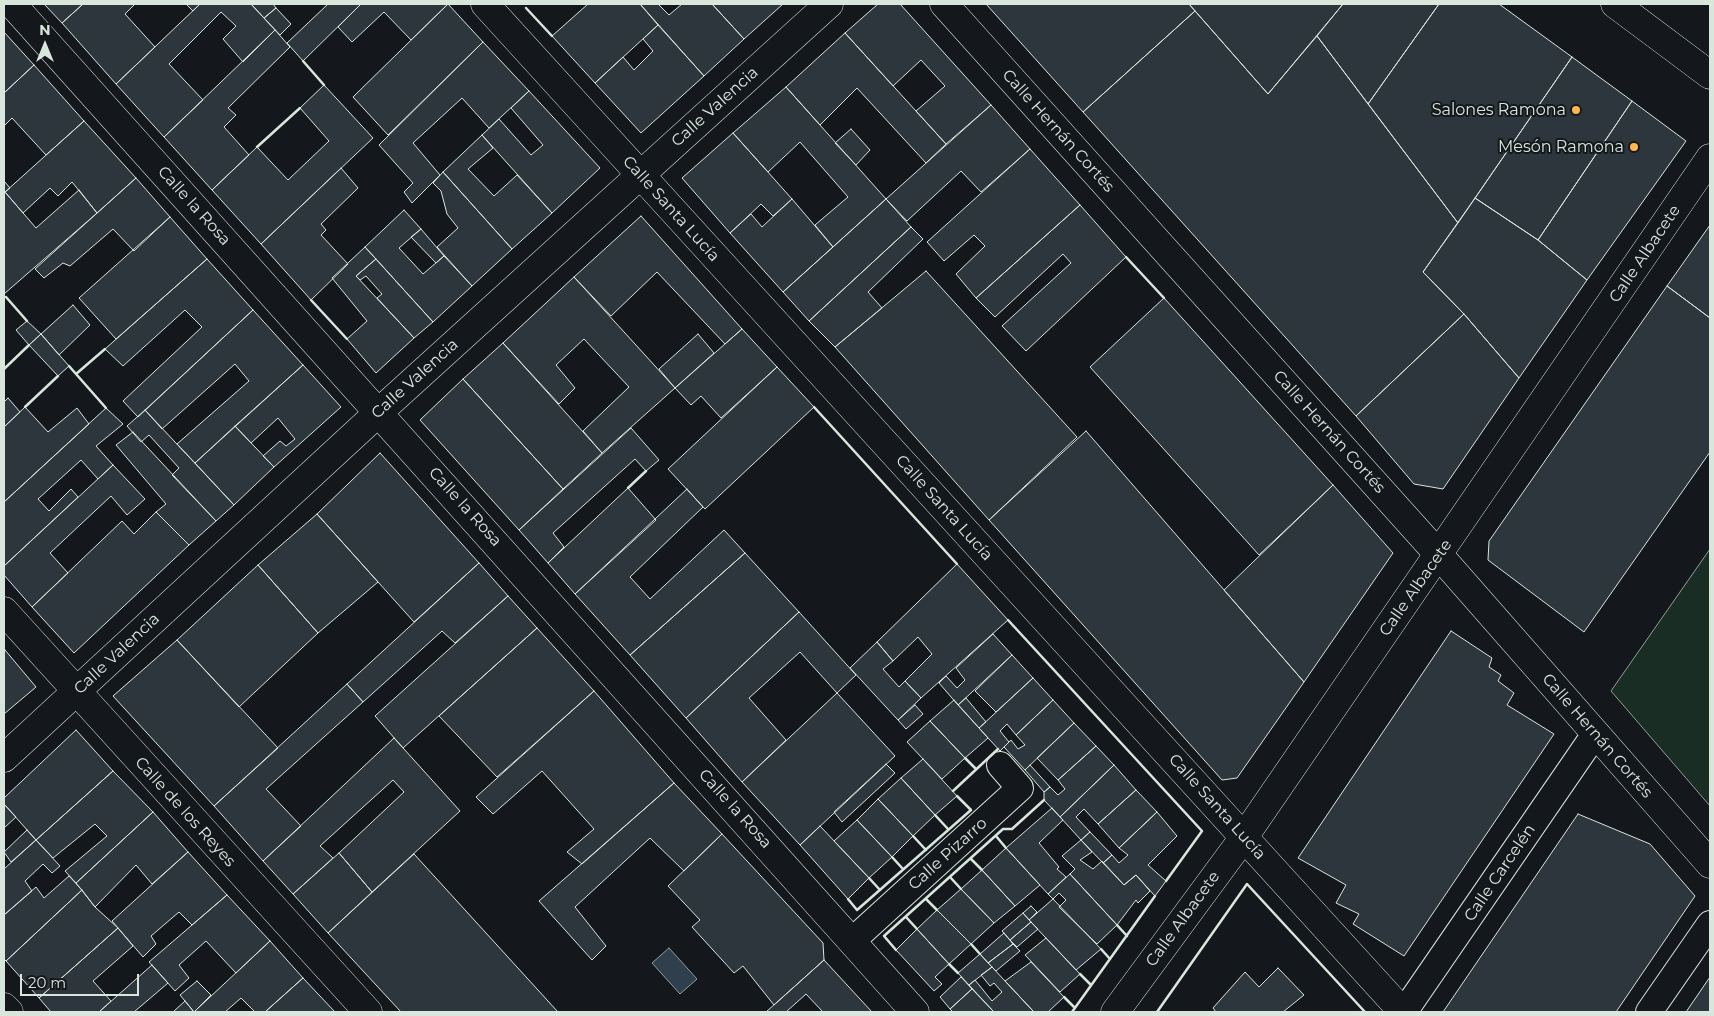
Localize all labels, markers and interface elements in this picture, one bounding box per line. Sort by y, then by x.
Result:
north arrow [20,20,70,70]
text: N [39,21,51,39]
street label: Calle Valencia [668,63,762,151]
street label: Calle Hernán Cortés [998,66,1118,196]
place label: Salones Ramona [1432,100,1566,120]
marker: Salones Ramona [1570,104,1582,116]
place label: Mesón Ramona [1498,137,1624,157]
marker: Mesón Ramona [1628,141,1640,153]
street label: Calle Santa Lucía [618,152,724,266]
street label: Calle la Rosa [153,162,235,250]
street label: Calle Albacete [1605,202,1685,306]
street label: Calle Valencia [368,335,462,423]
street label: Calle Hernán Cortés [1269,367,1389,497]
street label: Calle Santa Lucía [891,451,997,565]
street label: Calle la Rosa [424,463,506,551]
street label: Calle Albacete [1376,536,1456,640]
street label: Calle Valencia [70,609,164,699]
street label: Calle Hernán Cortés [1538,670,1656,802]
street label: Calle Santa Lucía [1164,750,1270,864]
street label: Calle de los Reyes [131,753,239,871]
street label: Calle la Rosa [694,765,776,853]
street label: Calle Pizarro [905,814,991,894]
street label: Calle Carcelén [1460,821,1540,925]
street label: Calle Albacete [1142,867,1224,971]
scale bar [22,964,141,996]
text: 20 m [28,973,66,992]

